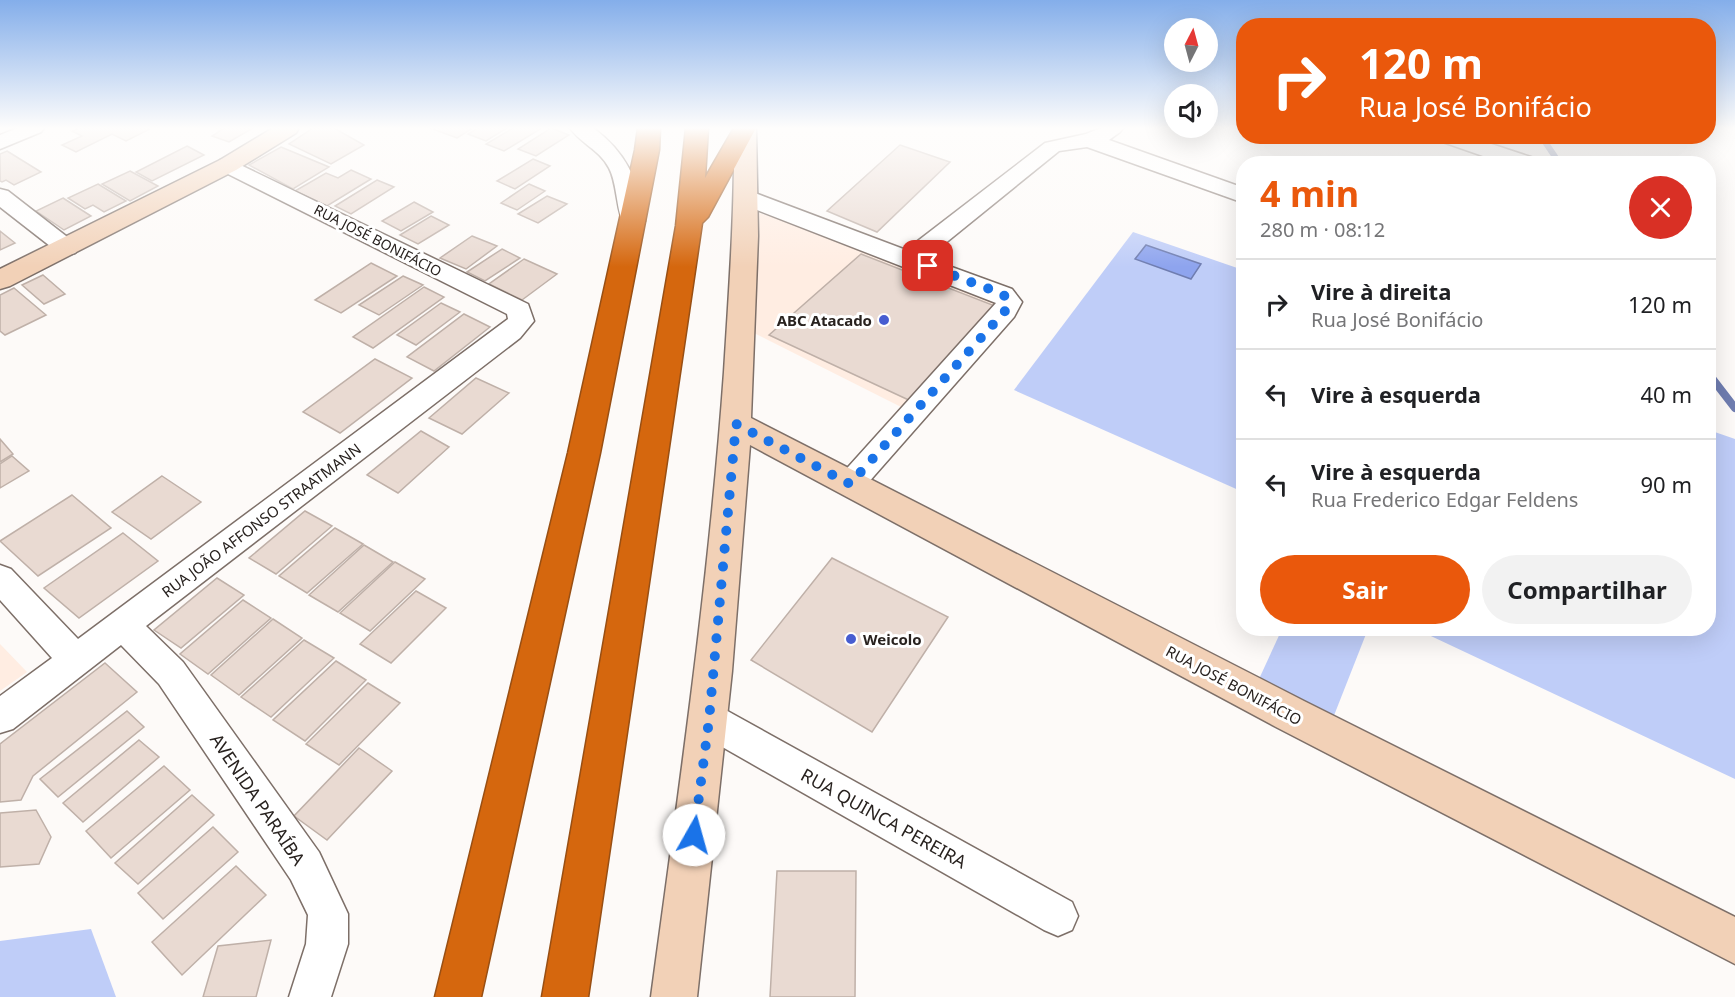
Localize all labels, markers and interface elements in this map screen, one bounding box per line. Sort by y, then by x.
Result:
north arrow [1164,18,1218,72]
map controls [1164,18,1218,138]
text: 120 m [1359,34,1483,91]
icon: right [1260,42,1338,120]
button: sound [1164,84,1218,138]
text: Rua José Bonifácio [1359,88,1592,125]
text: 4 min [1260,169,1359,218]
button: close [1629,176,1692,239]
street label: RUA JOSÉ BONIFÁCIO [311,200,445,280]
text: 280 m · 08:12 [1260,216,1385,243]
pin [902,240,953,291]
icon: arrive [911,249,944,282]
text: Vire à direita [1311,276,1451,306]
icon: right [1260,288,1293,321]
text: 120 m [1628,289,1692,319]
text: Rua José Bonifácio [1311,306,1483,333]
place label: ABC Atacado [777,310,872,330]
marker: ABC Atacado [877,313,891,327]
icon: left [1260,378,1293,411]
text: Vire à esquerda [1311,379,1481,409]
text: 40 m [1641,379,1692,409]
street label: RUA JOÃO AFFONSO STRAATMANN [157,438,365,602]
text: Vire à esquerda [1311,456,1481,486]
icon: left [1260,468,1293,501]
text: 90 m [1641,469,1692,499]
text: Rua Frederico Edgar Feldens [1311,486,1578,513]
button: Sair [1260,555,1470,624]
button: Compartilhar [1482,555,1692,624]
place label: Weicolo [863,629,922,649]
marker: Weicolo [844,632,858,646]
street label: RUA JOSÉ BONIFÁCIO [1163,641,1305,729]
street label: AVENIDA PARAÍBA [205,729,311,870]
street label: RUA QUINCA PEREIRA [797,762,972,874]
position arrow [662,803,726,867]

